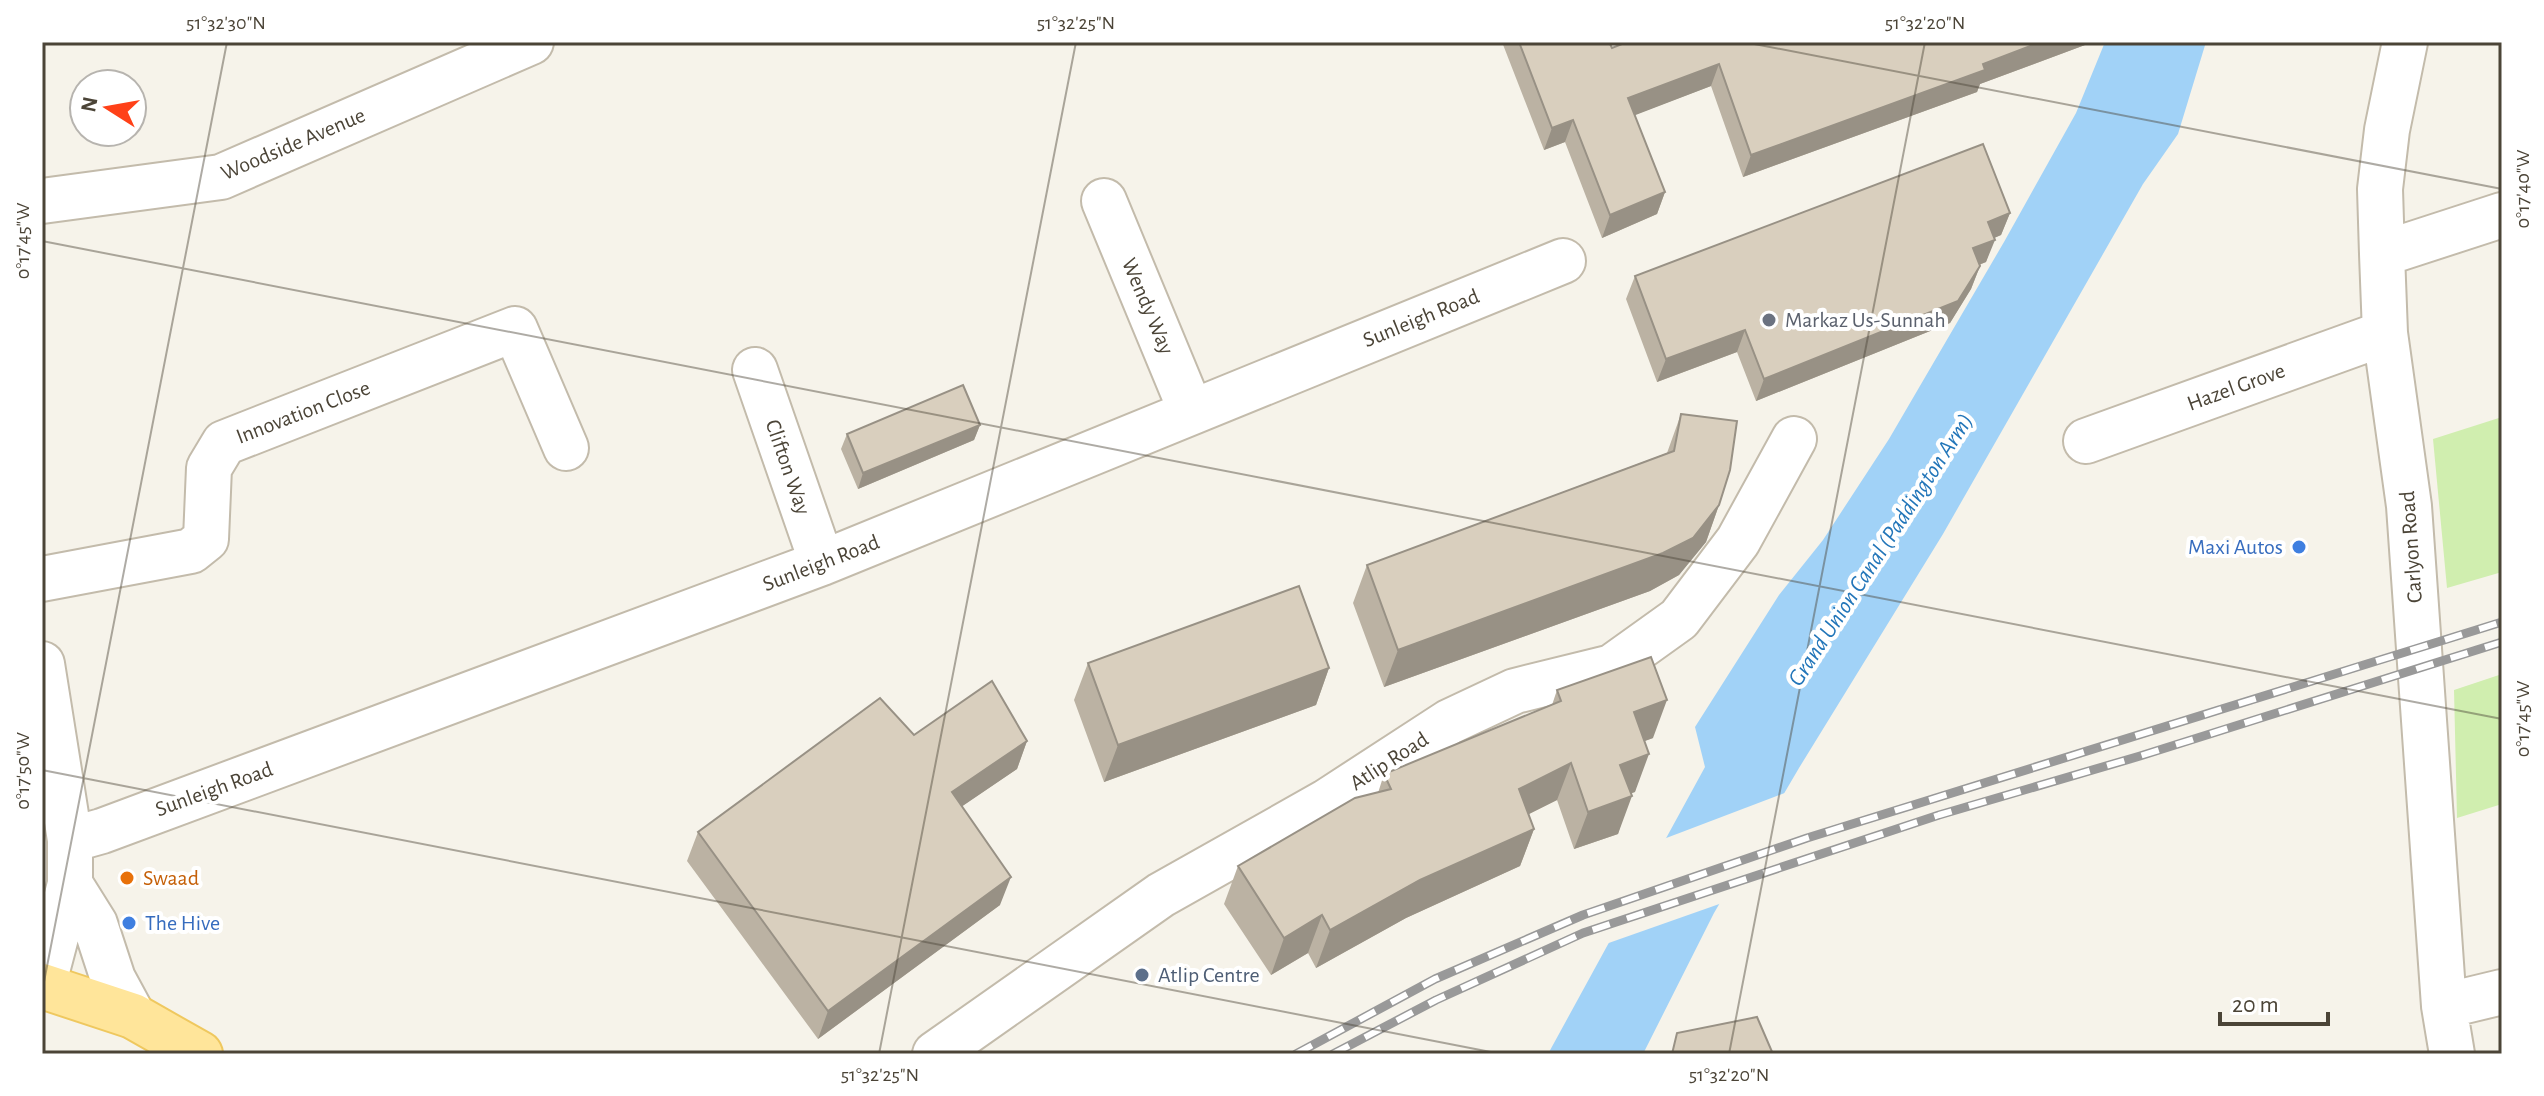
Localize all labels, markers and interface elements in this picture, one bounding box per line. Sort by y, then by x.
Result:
text: 51°32'30"N [186,13,266,33]
text: 51°32'25"N [1037,13,1115,33]
text: 51°32'20"N [1885,13,1965,33]
north arrow [68,68,148,148]
text: N [77,95,102,114]
street label: Woodside Avenue [218,104,368,184]
text: 0°17'40"W [2513,149,2533,228]
text: 0°17'45"W [13,203,33,279]
street label: Wendy Way [1118,255,1178,358]
street label: Sunleigh Road [1360,285,1482,351]
place label: Markaz Us-Sunnah [1785,309,1946,331]
marker: Markaz Us-Sunnah [1760,311,1778,329]
street label: Hazel Grove [2184,359,2288,415]
street label: Innovation Close [233,376,373,448]
water label: Grand Union Canal (Paddington Arm) [1784,409,1978,691]
street label: Clifton Way [761,417,815,518]
street label: Carlyon Road [2396,490,2426,604]
street label: Sunleigh Road [760,531,882,595]
place label: Maxi Autos [2188,536,2283,558]
marker: Maxi Autos [2290,538,2308,556]
text: 0°17'45"W [2513,681,2533,757]
street label: Atlip Road [1346,728,1432,794]
text: 0°17'50"W [13,732,33,810]
street label: Sunleigh Road [152,758,276,820]
place label: Swaad [143,867,199,889]
marker: Swaad [118,869,136,887]
place label: The Hive [145,912,220,934]
marker: The Hive [120,914,138,932]
place label: Atlip Centre [1158,964,1260,986]
marker: Atlip Centre [1133,966,1151,984]
scale bar [2220,976,2328,1026]
text: 20 m [2232,993,2279,1017]
text: 51°32'25"N [841,1065,919,1085]
text: 51°32'20"N [1689,1065,1769,1085]

